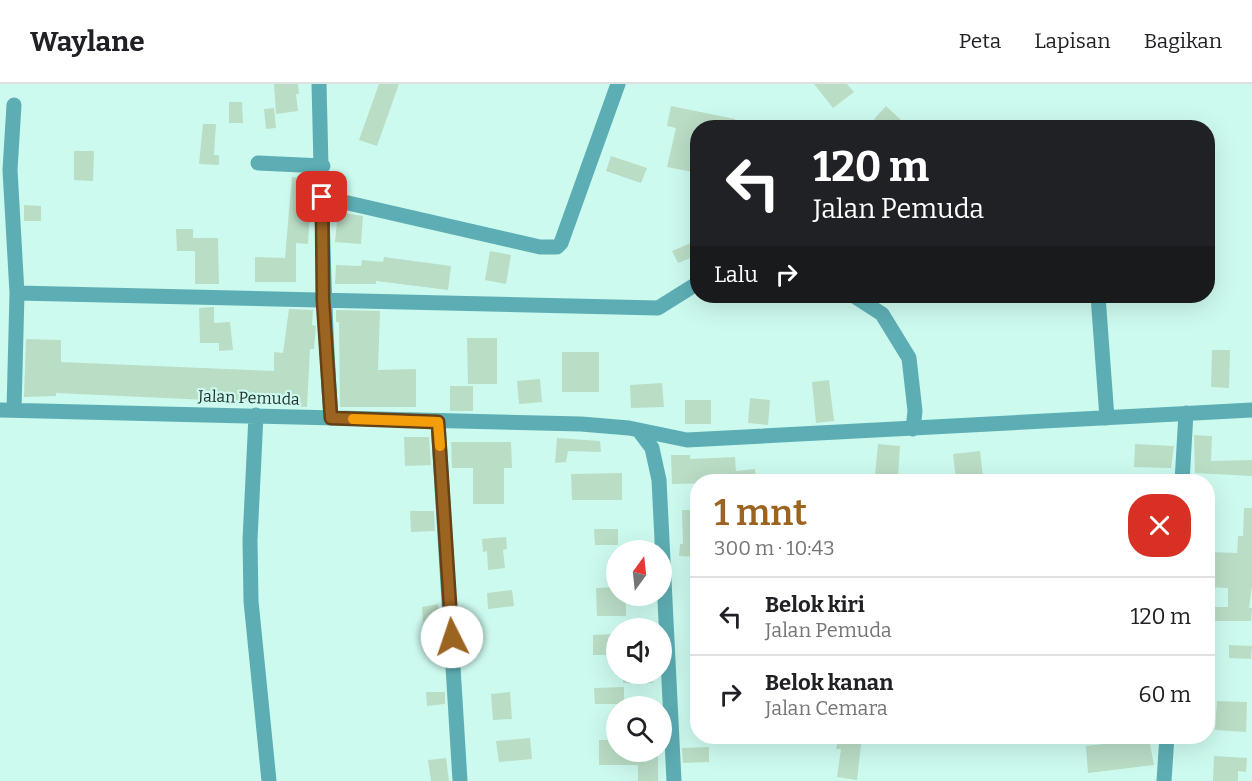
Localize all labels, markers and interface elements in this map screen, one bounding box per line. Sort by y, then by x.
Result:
text: Waylane [30,25,145,58]
text: Peta [959,28,1001,54]
text: Lapisan [1034,28,1111,54]
text: Bagikan [1144,28,1222,54]
text: 120 m [813,142,929,192]
icon: left [714,144,792,222]
pin [296,171,347,222]
icon: arrive [305,180,338,213]
text: Jalan Pemuda [813,193,984,225]
icon: right [770,258,803,291]
text: Lalu [714,261,758,288]
street label: Jalan Pemuda [197,386,300,409]
text: 1 mnt [714,491,807,535]
button: close [1128,494,1191,557]
text: 300 m · 10:43 [714,536,835,560]
north arrow [606,540,672,606]
map controls [606,540,672,762]
text: Belok kiri [765,591,865,618]
icon: left [714,600,747,633]
text: 120 m [1131,603,1191,630]
position arrow [420,605,484,669]
button: sound [606,618,672,684]
text: Jalan Pemuda [765,618,892,642]
text: Belok kanan [765,669,893,696]
icon: right [714,678,747,711]
text: 60 m [1139,681,1191,708]
button: search [606,696,672,762]
text: Jalan Cemara [765,696,888,720]

